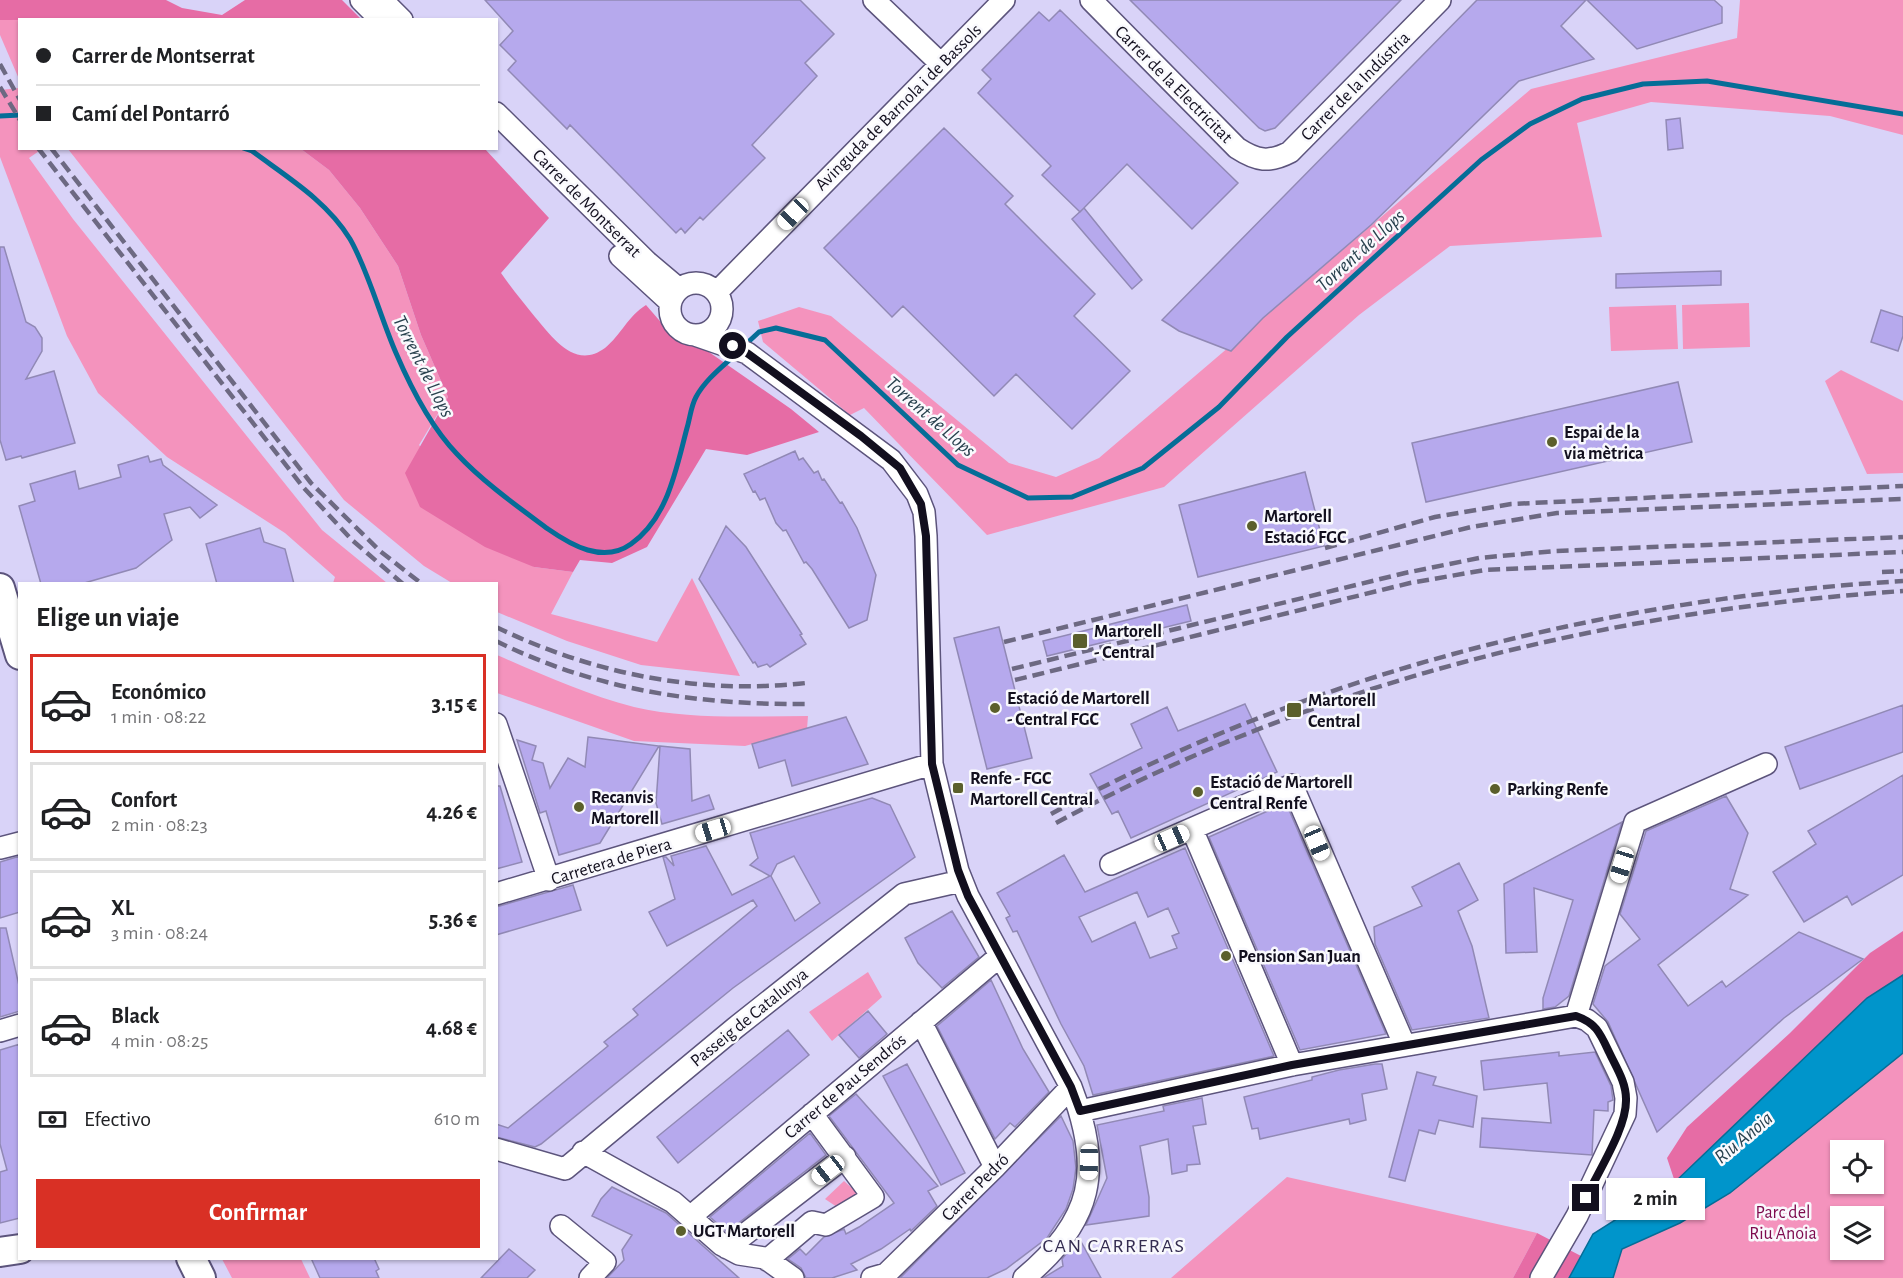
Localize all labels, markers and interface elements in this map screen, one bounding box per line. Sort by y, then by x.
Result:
street label: Avinguda de Barnola i de Bassols [812,21,985,194]
street label: Carrer de la Electricitat [1111,23,1236,147]
street label: Carrer de la Indústria [1298,29,1414,145]
text: Carrer de Montserrat [72,45,255,67]
text: Camí del Pontarró [72,103,230,125]
street label: Carrer de Montserrat [529,146,644,261]
car [774,195,812,233]
water label: Torrent de Llops [1313,206,1409,295]
water label: Torrent de Llops [389,312,458,421]
route start [719,332,746,359]
water label: Torrent de Llops [882,373,979,461]
place label: Espai de la via mètrica [1564,424,1644,463]
marker: Espai de la via mètrica [1545,435,1559,449]
place label: Martorell Estació FGC [1264,508,1347,547]
marker: Martorell Estació FGC [1245,519,1259,533]
text: Elige un viaje [36,604,179,631]
place label: Martorell - Central [1094,623,1162,662]
marker: Martorell - Central [1071,632,1089,650]
icon: car [39,677,93,731]
text: Económico [111,681,206,703]
place label: Estació de Martorell - Central FGC [1007,690,1150,729]
place label: Martorell Central [1308,692,1376,731]
text: 3.15 € [431,693,477,715]
marker: Estació de Martorell - Central FGC [988,701,1002,715]
marker: Martorell Central [1285,701,1303,719]
text: 1 min · 08:22 [111,707,206,727]
place label: Renfe - FGC Martorell Central [970,770,1093,809]
place label: Estació de Martorell Central Renfe [1210,774,1353,813]
marker: Renfe - FGC Martorell Central [951,781,965,795]
place label: Parking Renfe [1507,781,1608,799]
marker: Parking Renfe [1488,782,1502,796]
icon: car [39,785,93,839]
marker: Estació de Martorell Central Renfe [1191,785,1205,799]
text: Confort [111,789,177,811]
place label: Recanvis Martorell [591,789,659,828]
marker: Recanvis Martorell [572,800,586,814]
text: 4.26 € [426,801,477,823]
text: 2 min · 08:23 [111,815,208,835]
car [693,816,733,844]
car [1152,822,1192,854]
car [1302,823,1332,863]
street label: Carretera de Piera [549,835,674,889]
car [1608,845,1636,885]
icon: car [39,893,93,947]
text: XL [111,897,134,919]
text: 5.36 € [429,909,477,931]
text: 3 min · 08:24 [111,923,208,943]
place label: Pension San Juan [1238,948,1361,966]
marker: Pension San Juan [1219,949,1233,963]
street label: Passeig de Catalunya [687,965,812,1071]
icon: car [39,1001,93,1055]
text: Black [111,1005,159,1027]
text: 4.68 € [426,1017,477,1039]
text: 4 min · 08:25 [111,1031,208,1051]
street label: Carrer de Pau Sendrós [781,1031,910,1143]
icon: cash [36,1103,69,1136]
text: Efectivo [84,1108,151,1130]
water label: Riu Anoia [1711,1108,1776,1168]
text: 610 m [434,1109,480,1129]
map controls [1830,1140,1884,1260]
button: locate [1830,1140,1884,1194]
car [1080,1144,1098,1180]
street label: Carrer Pedró [939,1150,1013,1225]
car [808,1152,848,1188]
callout: 2 min [1607,1177,1706,1219]
button: Confirmar [36,1179,480,1248]
route end [1572,1184,1599,1211]
text: 2 min [1633,1189,1678,1209]
park label: Parc del Riu Anoia [1749,1204,1817,1243]
button: layers [1830,1206,1884,1260]
place label: UGT Martorell [693,1223,795,1241]
marker: UGT Martorell [674,1224,688,1238]
district label: CAN CARRERAS [1043,1236,1185,1256]

